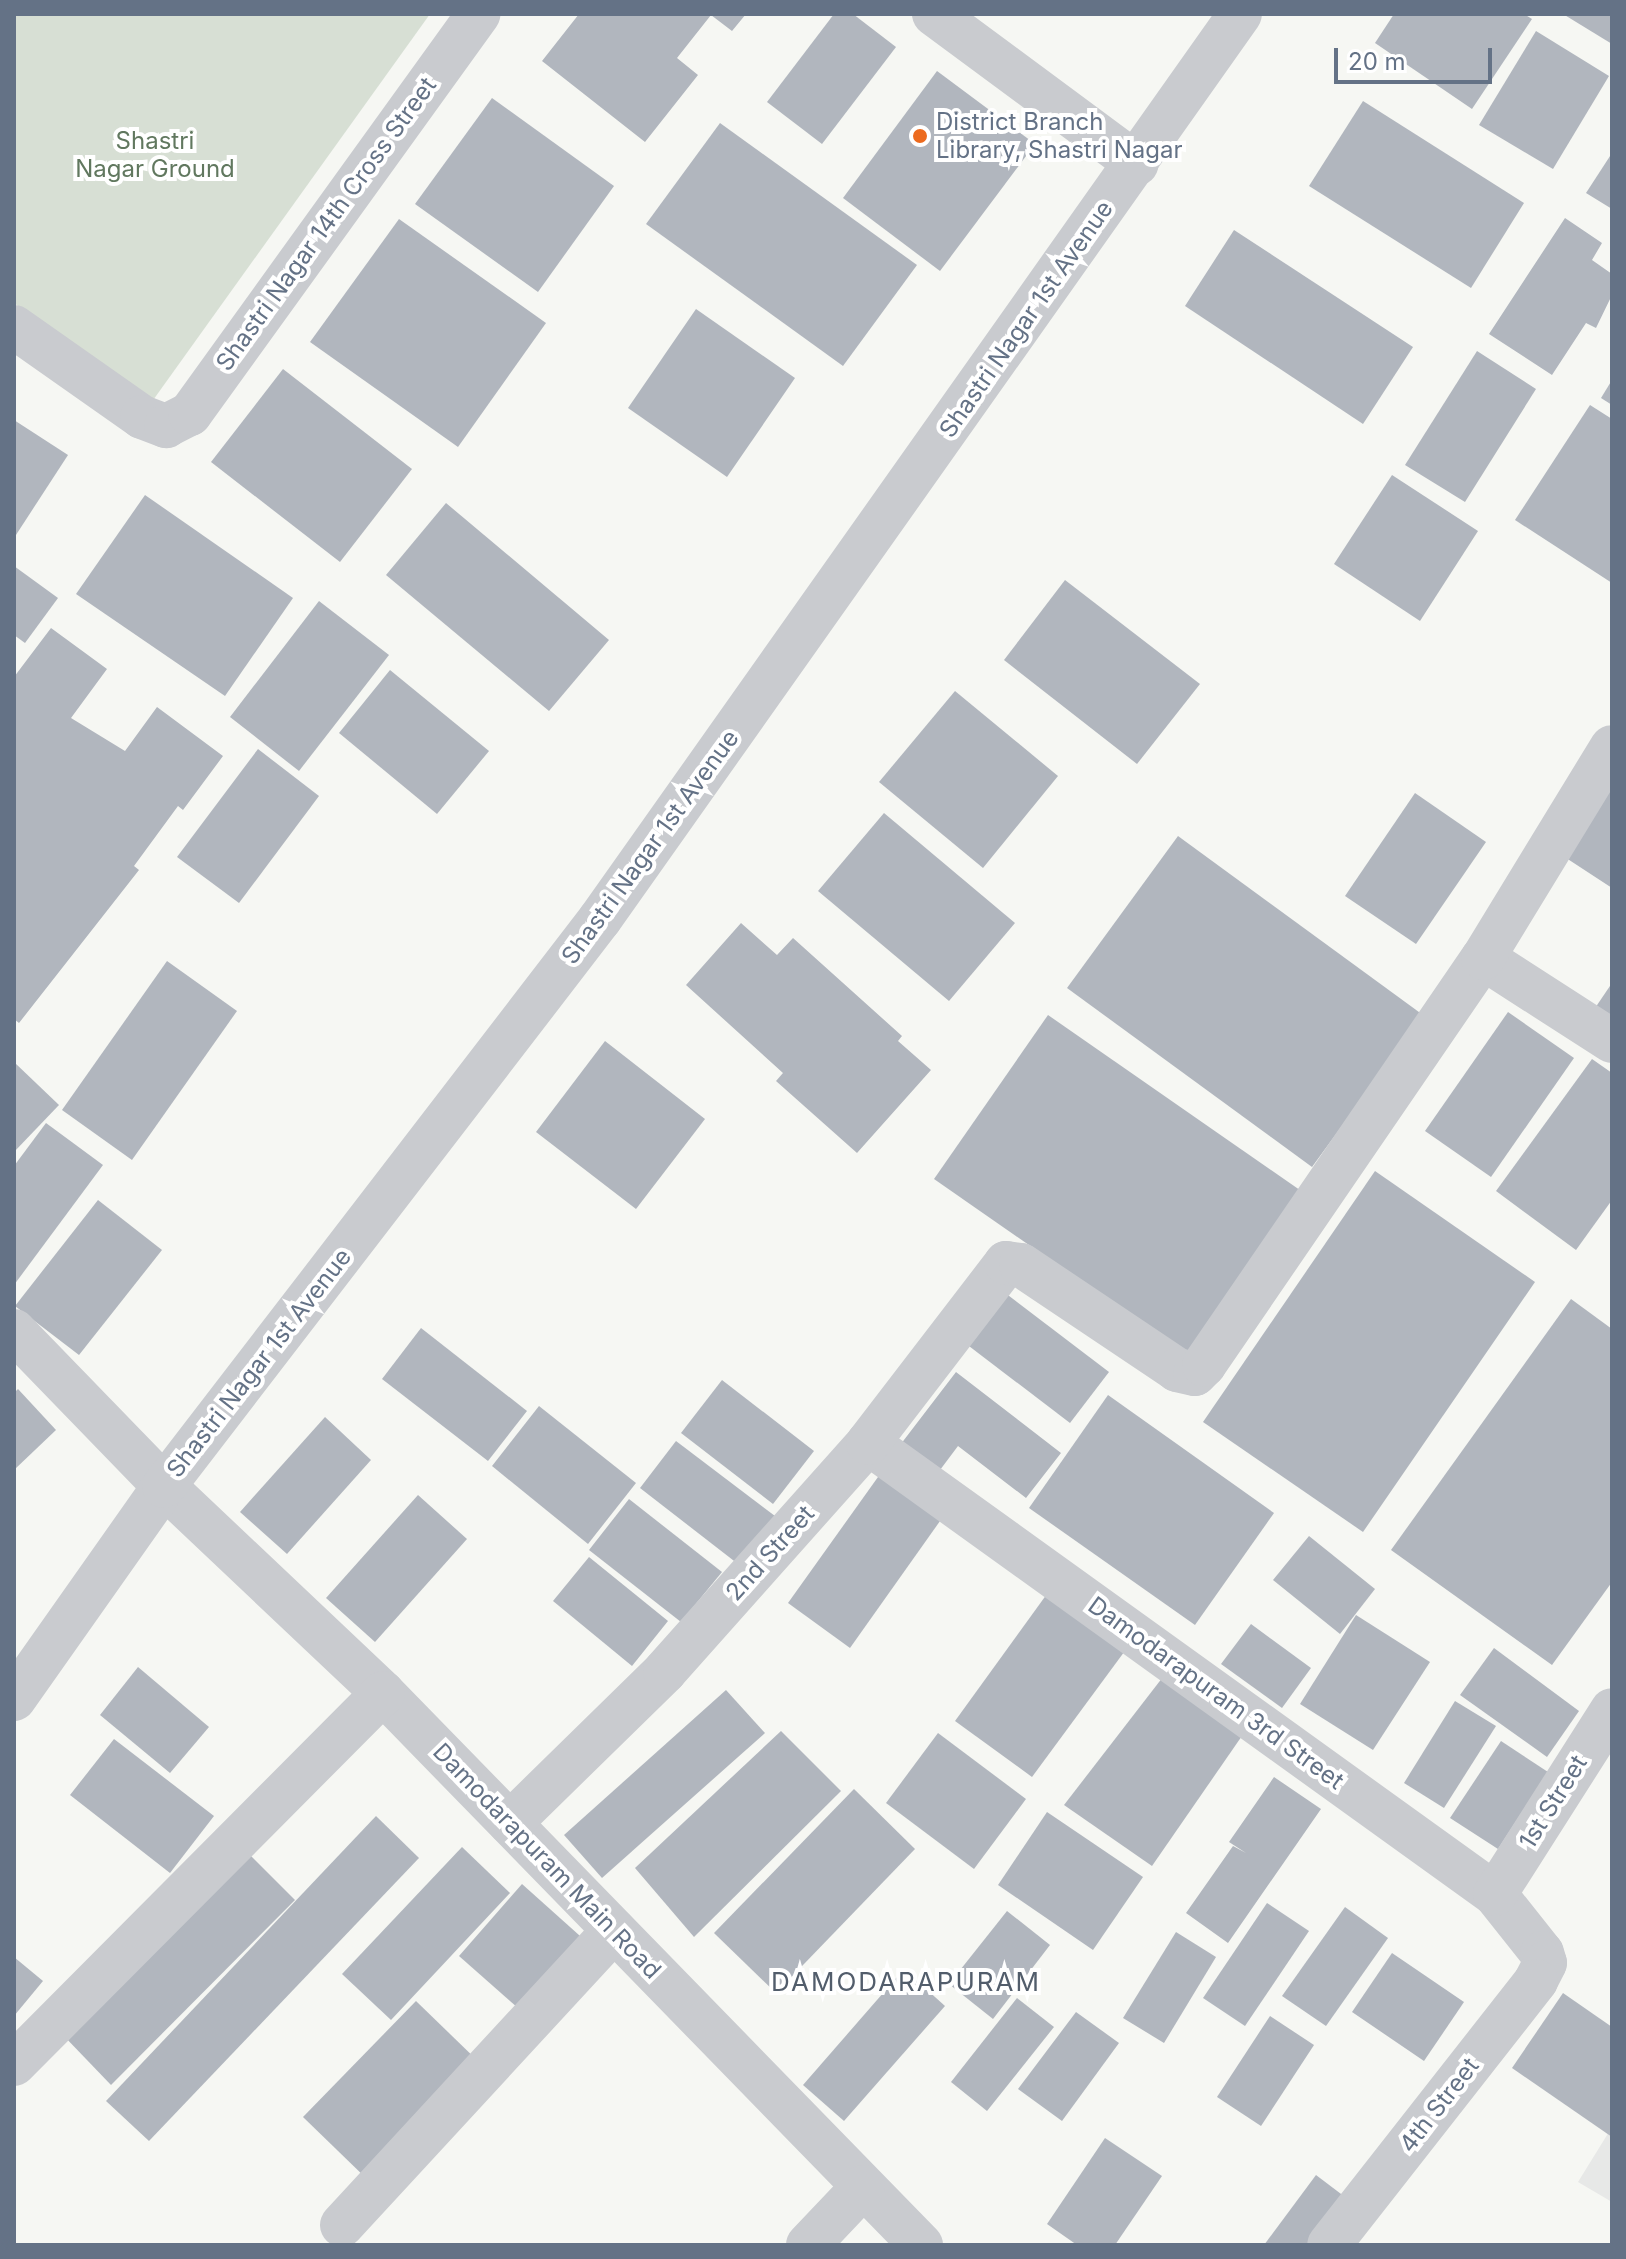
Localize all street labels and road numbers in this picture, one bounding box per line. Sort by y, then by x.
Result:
street label: Shastri Nagar 14th Cross Street [210,72,442,376]
street label: Shastri Nagar 1st Avenue [933,195,1119,443]
street label: Shastri Nagar 1st Avenue [555,724,745,970]
street label: Shastri Nagar 1st Avenue [161,1243,357,1483]
street label: 2nd Street [720,1500,820,1606]
street label: Damodarapuram 3rd Street [1083,1591,1349,1795]
street label: Damodarapuram Main Road [427,1737,667,1985]
street label: 1st Street [1513,1750,1593,1854]
street label: 4th Street [1393,2052,1485,2158]

